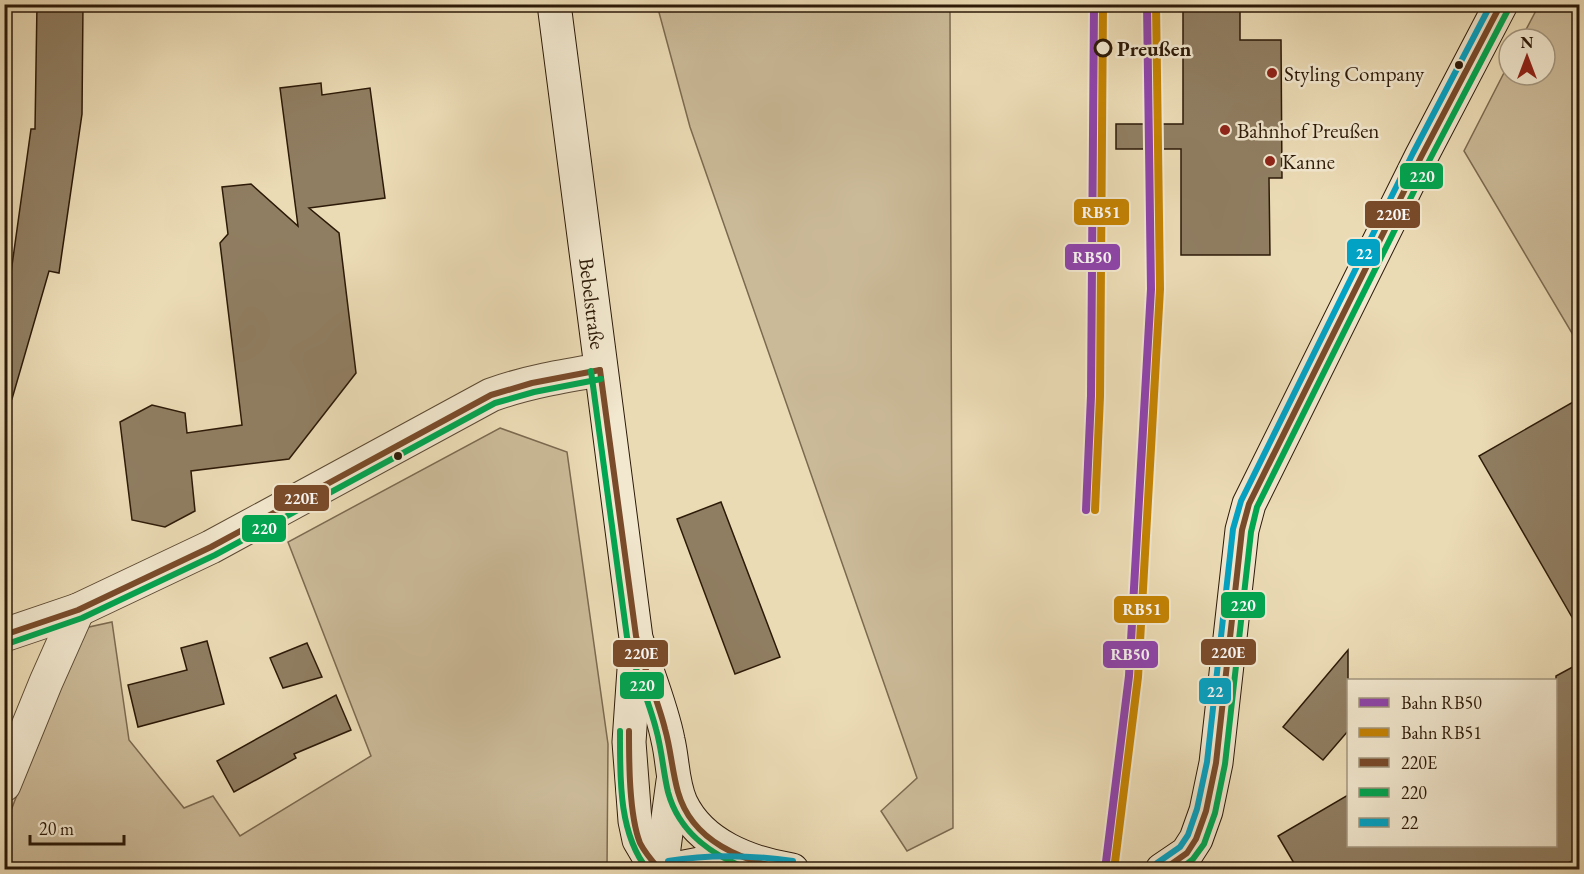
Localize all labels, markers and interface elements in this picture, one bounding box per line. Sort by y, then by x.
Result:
north arrow [1497,27,1557,87]
text: N [1521,32,1534,53]
place label: Preußen [1117,35,1191,62]
marker: Preußen [1094,39,1112,57]
unlabelled marker [1453,59,1465,71]
place label: Styling Company [1284,60,1425,87]
marker: Styling Company [1265,66,1279,80]
place label: Bahnhof Preußen [1237,117,1379,144]
marker: Bahnhof Preußen [1218,123,1232,137]
place label: Kanne [1282,148,1335,175]
marker: Kanne [1263,154,1277,168]
line badge: 220 [1399,162,1444,190]
text: 220 [1409,166,1435,187]
line badge: RB51 [1073,198,1130,226]
line badge: 220E [1364,200,1421,229]
text: RB51 [1081,202,1121,223]
text: 220E [1376,204,1410,225]
line badge: 22 [1346,238,1381,267]
line badge: RB50 [1064,243,1121,271]
text: 22 [1356,243,1373,264]
text: RB50 [1072,247,1112,268]
street label: Bebelstraße [573,256,612,351]
unlabelled marker [392,450,404,462]
line badge: 220E [273,484,330,512]
text: 220E [284,488,318,509]
line badge: 220 [241,514,287,543]
text: 220 [251,518,277,539]
line badge: 220 [1220,591,1266,619]
line badge: RB51 [1113,595,1170,624]
text: 220 [1230,595,1256,616]
text: RB51 [1122,599,1162,620]
line badge: 220E [1200,638,1257,666]
line badge: 220E [612,639,669,668]
line badge: RB50 [1102,640,1159,669]
text: 220E [1211,642,1245,663]
text: 220E [624,643,658,664]
text: RB50 [1110,644,1150,665]
line badge: 220 [619,671,665,700]
text: 220 [629,675,655,696]
line badge: 22 [1198,677,1232,705]
legend [1347,679,1557,847]
text: 22 [1207,681,1224,702]
text: Bahn RB50 [1401,691,1482,714]
text: Bahn RB51 [1401,721,1482,744]
text: 220E [1401,751,1437,774]
text: 220 [1401,781,1427,804]
scale bar [30,808,124,846]
text: 22 [1401,811,1419,834]
text: 20 m [39,817,74,840]

